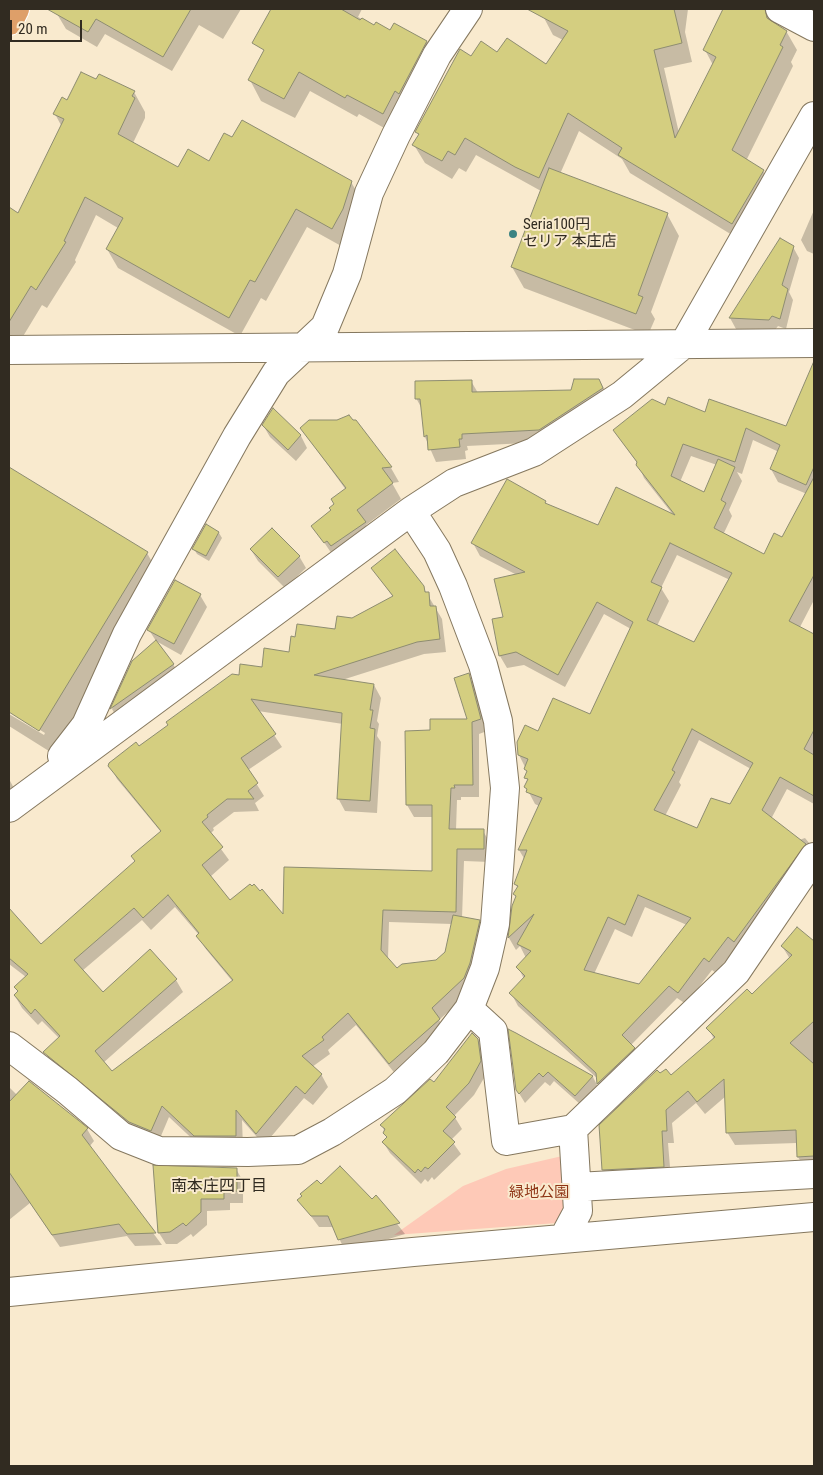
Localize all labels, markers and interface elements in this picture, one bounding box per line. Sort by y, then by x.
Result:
scale bar [12,10,85,42]
text: 20 m [18,20,48,38]
place label: Seria100円 セリア 本庄店 [523,216,616,251]
marker: Seria100円 セリア 本庄店 [507,228,519,240]
district label: 南本庄四丁目 [171,1177,267,1197]
park label: 緑地公園 [509,1184,569,1202]

